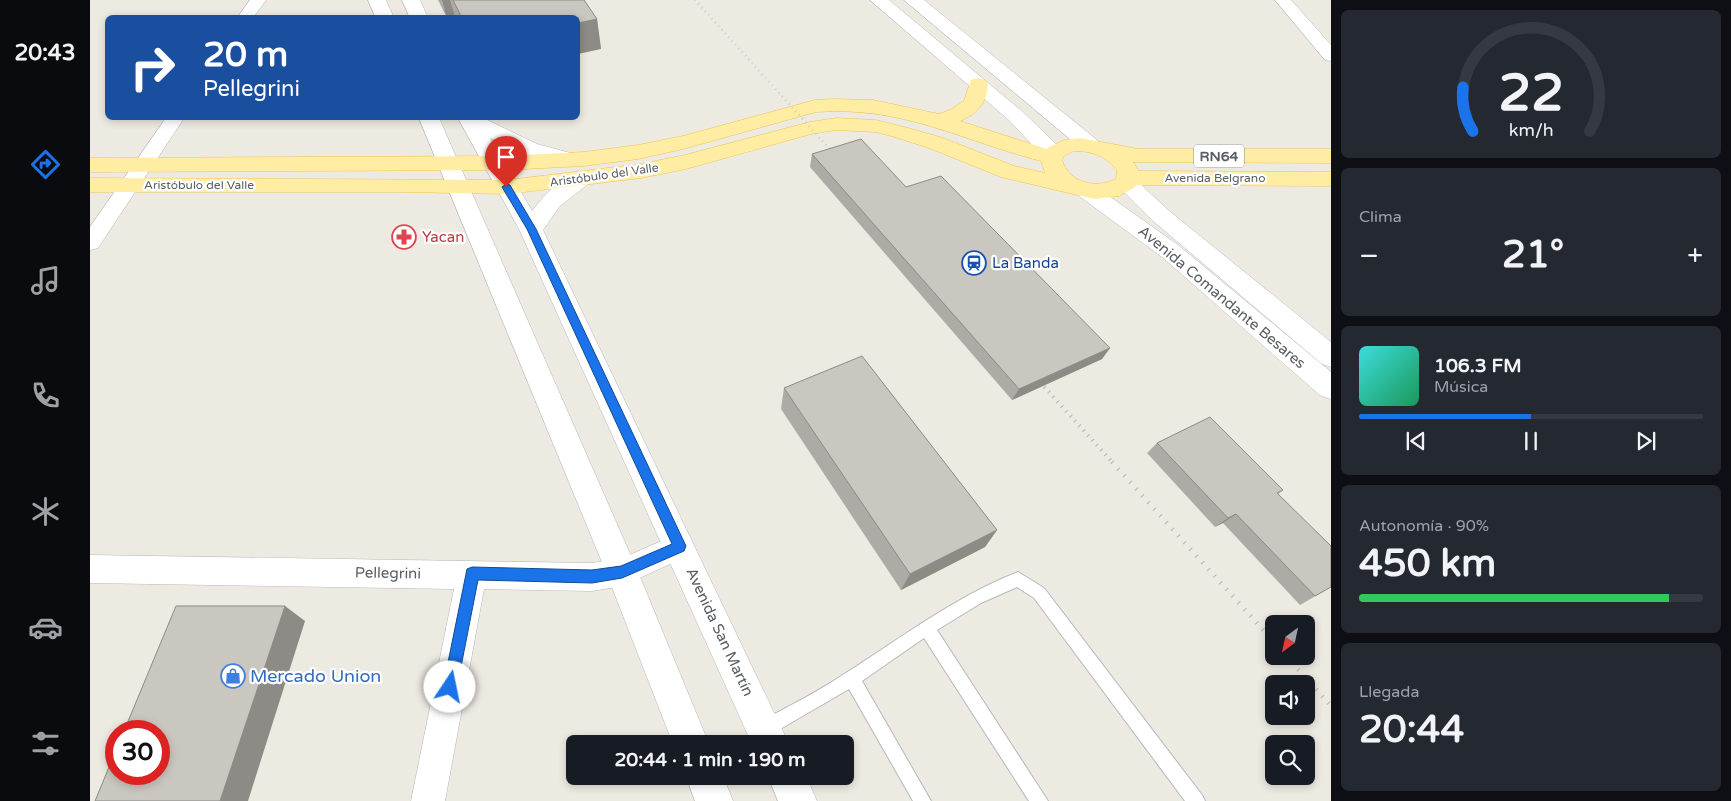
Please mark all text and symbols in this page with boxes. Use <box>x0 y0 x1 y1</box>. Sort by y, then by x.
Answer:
text: 20 m <box>203 34 288 76</box>
icon: right <box>120 35 185 100</box>
text: 20:43 <box>15 40 75 66</box>
text: 22 <box>1498 62 1564 125</box>
text: Pellegrini <box>203 76 300 102</box>
text: km/h <box>1509 120 1553 141</box>
pin <box>485 136 527 187</box>
icon: arrive <box>492 143 520 171</box>
road number: RN64 <box>1194 144 1244 168</box>
icon: directions <box>28 147 63 182</box>
street label: Aristóbulo del Valle <box>549 160 660 190</box>
street label: Avenida Belgrano <box>1165 171 1265 185</box>
street label: Aristóbulo del Valle <box>144 178 254 192</box>
text: Clima <box>1359 207 1402 227</box>
street label: Avenida Comandante Besares <box>1135 222 1309 372</box>
pharmacy icon: Yacan <box>391 224 417 250</box>
place label: Yacan <box>422 228 464 246</box>
text: 21° <box>1502 232 1564 278</box>
text: − <box>1359 239 1379 273</box>
text: + <box>1687 239 1703 273</box>
station icon: La Banda <box>961 250 987 276</box>
place label: La Banda <box>992 254 1059 272</box>
icon: music <box>28 263 63 298</box>
text: 106.3 FM <box>1434 355 1522 377</box>
text: Música <box>1434 377 1488 397</box>
icon: phone <box>28 378 63 413</box>
icon: previous <box>1402 427 1430 455</box>
icon: pause <box>1517 427 1545 455</box>
icon: next <box>1632 427 1660 455</box>
icon: climate <box>28 494 63 529</box>
text: Autonomía · 90% <box>1359 516 1489 536</box>
text: 450 km <box>1359 541 1496 587</box>
street label: Pellegrini <box>355 563 421 583</box>
street label: Avenida San Martín <box>682 565 758 699</box>
icon: car <box>28 610 63 645</box>
north arrow <box>1265 615 1315 665</box>
map controls <box>1265 615 1315 785</box>
position arrow <box>423 660 475 712</box>
shop icon: Mercado Union <box>220 663 246 689</box>
place label: Mercado Union <box>250 665 381 687</box>
button: sound <box>1265 675 1315 725</box>
text: Llegada <box>1359 682 1419 702</box>
text: 20:44 <box>1359 707 1464 753</box>
speed limit sign: 30 <box>105 720 170 785</box>
icon: filters <box>28 726 63 761</box>
button: search <box>1265 735 1315 785</box>
text: 20:44 · 1 min · 190 m <box>614 749 806 771</box>

